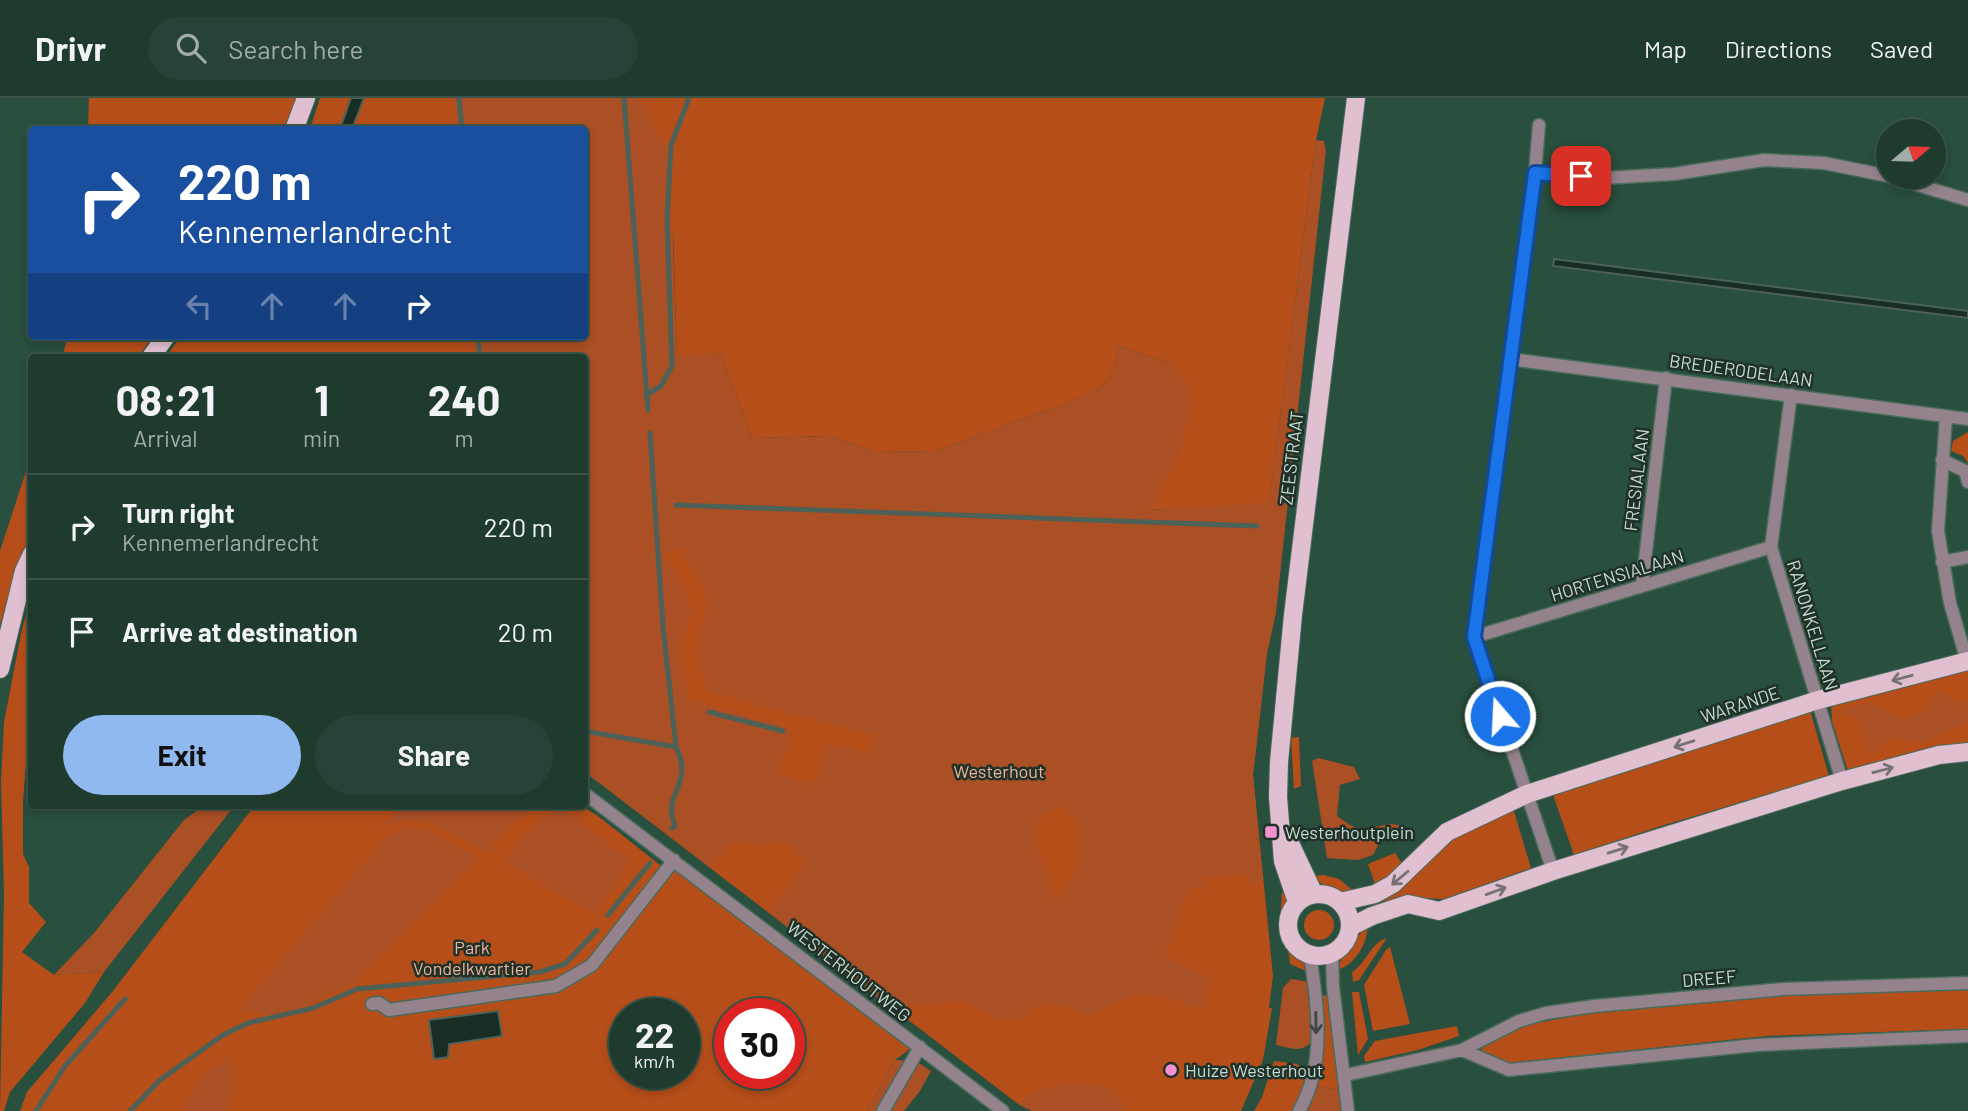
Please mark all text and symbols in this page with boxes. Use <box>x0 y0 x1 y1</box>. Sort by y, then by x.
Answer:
search box <box>148 17 638 80</box>
text: Drivr <box>35 28 106 68</box>
icon: search <box>172 29 210 67</box>
text: Search here <box>228 33 363 64</box>
text: Map <box>1644 34 1687 63</box>
text: Directions <box>1725 34 1832 63</box>
text: Saved <box>1870 34 1933 63</box>
north arrow <box>1876 119 1946 189</box>
map controls <box>1876 119 1946 189</box>
pin <box>1551 146 1611 206</box>
text: 220 m <box>178 151 312 210</box>
icon: right <box>63 154 154 245</box>
icon: arrive <box>1562 157 1600 195</box>
text: Kennemerlandrecht <box>178 211 453 249</box>
icon: left <box>180 287 218 325</box>
icon: ahead <box>253 287 291 325</box>
icon: ahead <box>326 287 364 325</box>
icon: right <box>399 287 437 325</box>
street label: BREDERODELAAN <box>1668 349 1814 391</box>
text: 08:21 <box>115 374 216 424</box>
text: 1 <box>314 374 329 424</box>
text: 240 <box>428 374 501 424</box>
street label: ZEESTRAAT <box>1274 410 1308 506</box>
text: Arrival <box>133 424 198 452</box>
text: min <box>303 424 340 452</box>
text: m <box>455 424 474 452</box>
street label: FRESIALAAN <box>1619 427 1653 533</box>
text: Turn right <box>122 497 235 528</box>
icon: right <box>63 508 101 546</box>
text: 220 m <box>484 511 553 542</box>
text: Kennemerlandrecht <box>122 528 319 556</box>
street label: HORTENSIALAAN <box>1548 544 1686 606</box>
street label: RANONKELLAAN <box>1783 557 1843 693</box>
icon: arrive <box>63 613 101 651</box>
text: Arrive at destination <box>122 616 358 647</box>
text: 20 m <box>498 616 553 647</box>
one-way arrow <box>1891 672 1914 685</box>
position arrow <box>1463 679 1537 753</box>
street label: WARANDE <box>1698 681 1782 727</box>
button: Exit <box>63 715 301 795</box>
button: Share <box>315 715 553 795</box>
one-way arrow <box>1673 738 1695 751</box>
park label: Westerhout <box>953 760 1045 782</box>
one-way arrow <box>1871 763 1894 776</box>
place label: Westerhoutplein <box>1285 821 1414 843</box>
marker: Westerhoutplein <box>1263 824 1279 840</box>
one-way arrow <box>1607 843 1629 856</box>
one-way arrow <box>1391 870 1409 886</box>
one-way arrow <box>1485 884 1507 896</box>
street label: WESTERHOUTWEG <box>783 916 915 1026</box>
park label: Park Vondelkwartier <box>413 936 531 979</box>
street label: DREEF <box>1681 965 1737 991</box>
speed limit sign: 30 <box>714 998 805 1089</box>
one-way arrow <box>1309 1011 1323 1034</box>
text: 22 <box>635 1013 674 1055</box>
text: km/h <box>634 1050 675 1072</box>
place label: Huize Westerhout <box>1185 1059 1323 1081</box>
marker: Huize Westerhout <box>1163 1062 1179 1078</box>

